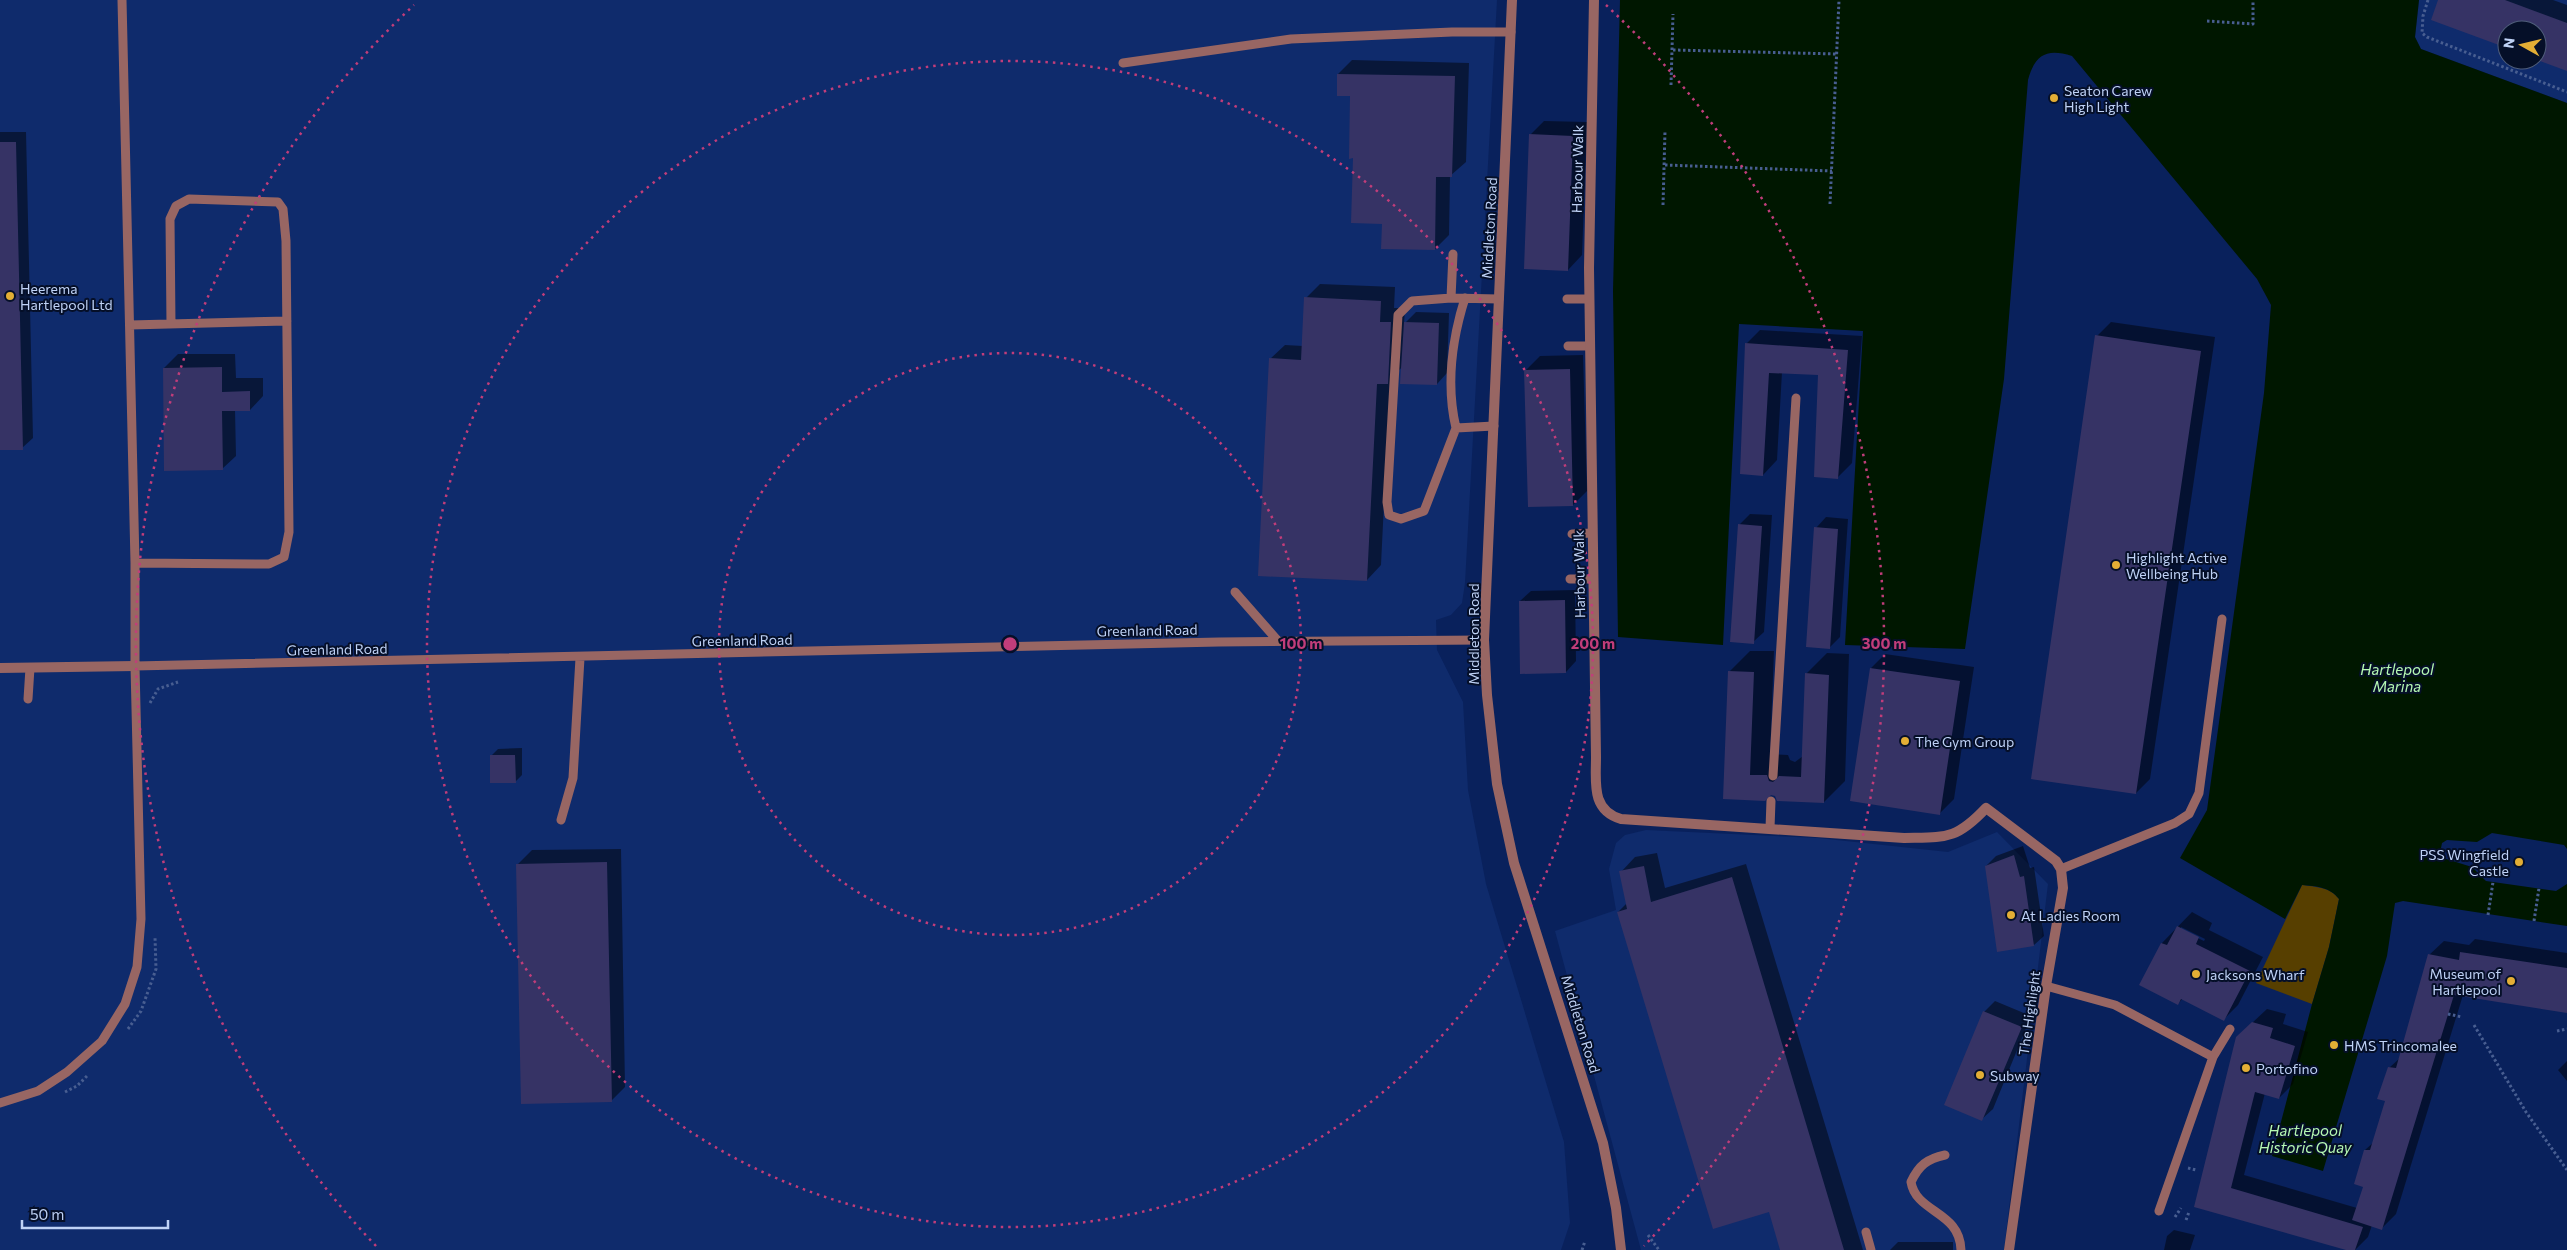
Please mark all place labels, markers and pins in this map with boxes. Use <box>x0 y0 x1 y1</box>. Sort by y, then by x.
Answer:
place label: Seaton Carew High Light <box>2064 82 2152 115</box>
marker: Seaton Carew High Light <box>2048 92 2060 104</box>
place label: Heerema Hartlepool Ltd <box>20 280 113 313</box>
marker: Heerema Hartlepool Ltd <box>4 290 16 302</box>
place label: Highlight Active Wellbeing Hub <box>2126 549 2227 582</box>
marker: Highlight Active Wellbeing Hub <box>2110 559 2122 571</box>
centre of rings <box>1001 635 1019 653</box>
place label: The Gym Group <box>1915 733 2014 750</box>
marker: The Gym Group <box>1899 735 1911 747</box>
place label: PSS Wingfield Castle <box>2419 846 2509 879</box>
marker: PSS Wingfield Castle <box>2513 856 2525 868</box>
place label: At Ladies Room <box>2021 907 2120 924</box>
marker: At Ladies Room <box>2005 909 2017 921</box>
place label: Museum of Hartlepool <box>2430 965 2501 998</box>
place label: Jacksons Wharf <box>2206 966 2305 983</box>
marker: Jacksons Wharf <box>2190 968 2202 980</box>
marker: Museum of Hartlepool <box>2505 975 2517 987</box>
place label: HMS Trincomalee <box>2344 1037 2457 1054</box>
marker: HMS Trincomalee <box>2328 1039 2340 1051</box>
place label: Portofino <box>2256 1060 2318 1077</box>
marker: Portofino <box>2240 1062 2252 1074</box>
place label: Subway <box>1990 1067 2040 1084</box>
marker: Subway <box>1974 1069 1986 1081</box>

